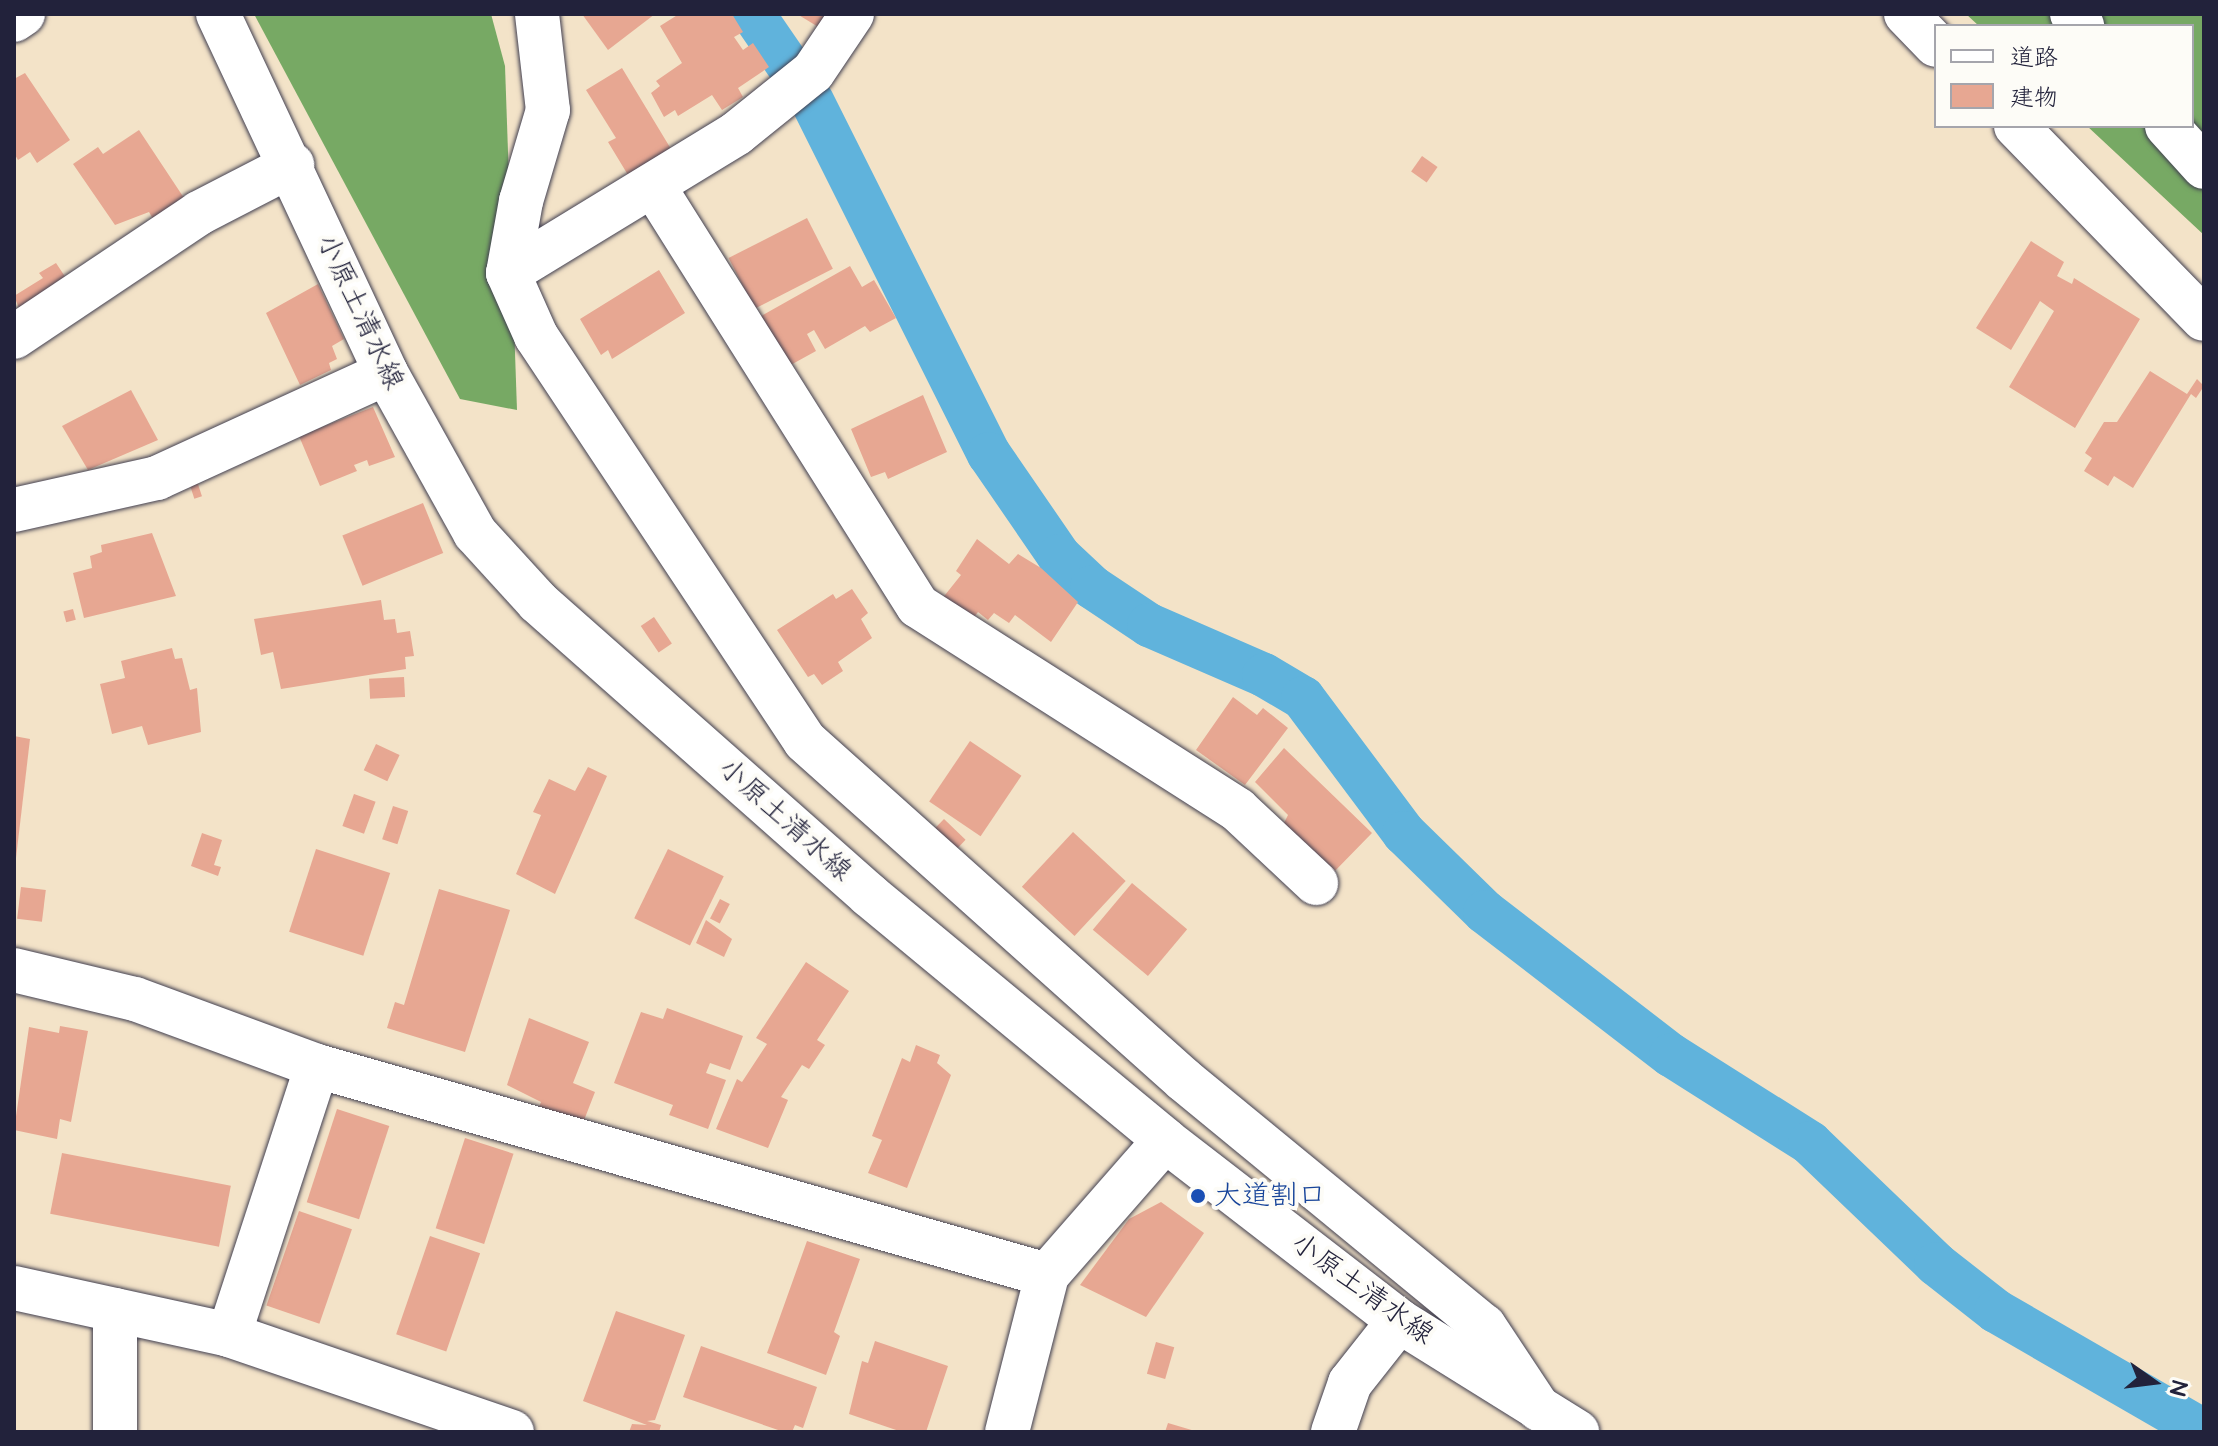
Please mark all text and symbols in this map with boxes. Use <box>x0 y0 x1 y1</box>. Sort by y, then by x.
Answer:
legend <box>1934 24 2194 128</box>
text: 道路 <box>2010 41 2058 75</box>
text: 建物 <box>2010 81 2058 115</box>
street label: 小原土清水線 <box>309 229 411 395</box>
street label: 小原土清水線 <box>711 751 859 889</box>
place label: 大道割口 <box>1214 1179 1326 1213</box>
marker: 大道割口 <box>1189 1187 1207 1205</box>
street label: 小原土清水線 <box>1284 1226 1440 1352</box>
north arrow <box>2114 1342 2194 1422</box>
text: N <box>2161 1377 2194 1398</box>

